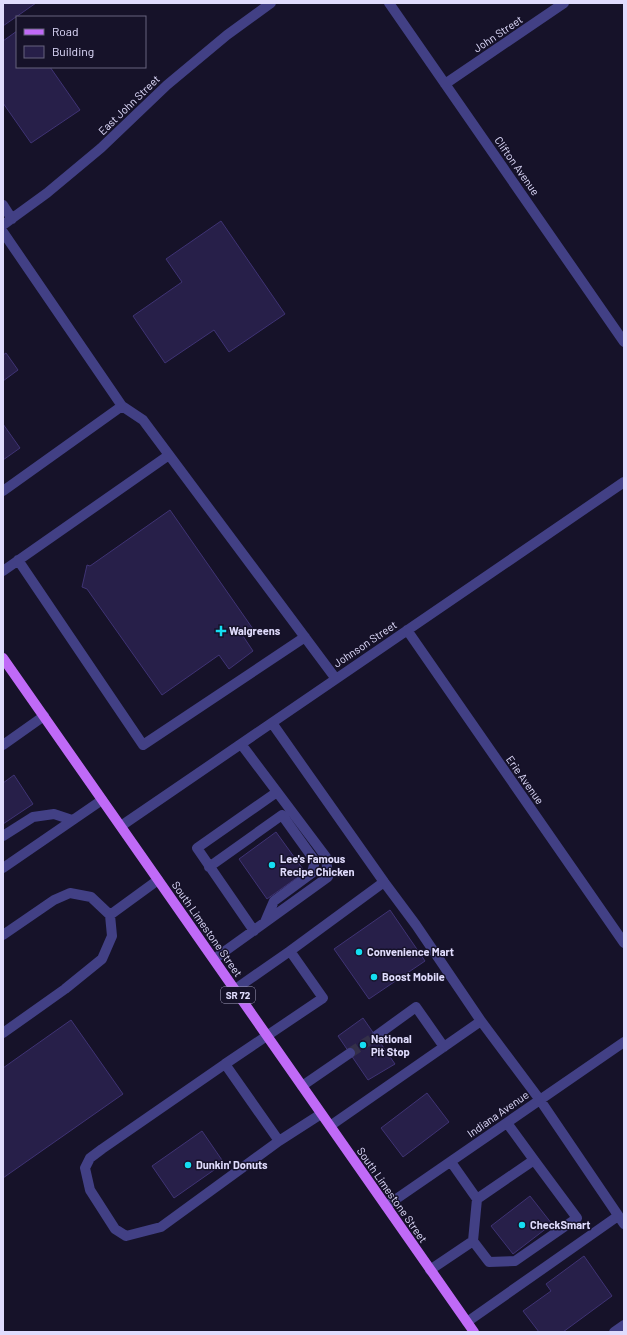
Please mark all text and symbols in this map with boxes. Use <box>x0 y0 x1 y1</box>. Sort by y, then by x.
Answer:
street label: John Street <box>471 12 525 55</box>
legend <box>16 16 146 68</box>
text: Road <box>52 24 79 38</box>
text: Building <box>52 44 94 58</box>
street label: East John Street <box>95 72 162 137</box>
street label: Clifton Avenue <box>492 134 543 198</box>
street label: Johnson Street <box>331 618 399 670</box>
place label: Walgreens <box>229 624 281 637</box>
marker: Walgreens <box>216 626 226 636</box>
street label: Erie Avenue <box>504 753 547 807</box>
place label: Lee's Famous Recipe Chicken <box>280 852 355 878</box>
marker: Lee's Famous Recipe Chicken <box>267 860 277 870</box>
street label: South Limestone Street <box>170 879 245 979</box>
place label: Convenience Mart <box>367 945 454 958</box>
marker: Convenience Mart <box>354 947 364 957</box>
place label: Boost Mobile <box>382 970 445 983</box>
marker: Boost Mobile <box>369 972 379 982</box>
road number: SR 72 <box>221 987 255 1003</box>
place label: National Pit Stop <box>371 1032 412 1058</box>
marker: National Pit Stop <box>358 1040 368 1050</box>
street label: Indiana Avenue <box>465 1088 531 1140</box>
street label: South Limestone Street <box>355 1145 430 1245</box>
place label: Dunkin' Donuts <box>196 1158 268 1171</box>
marker: Dunkin' Donuts <box>183 1160 193 1170</box>
place label: CheckSmart <box>530 1218 590 1231</box>
marker: CheckSmart <box>517 1220 527 1230</box>

